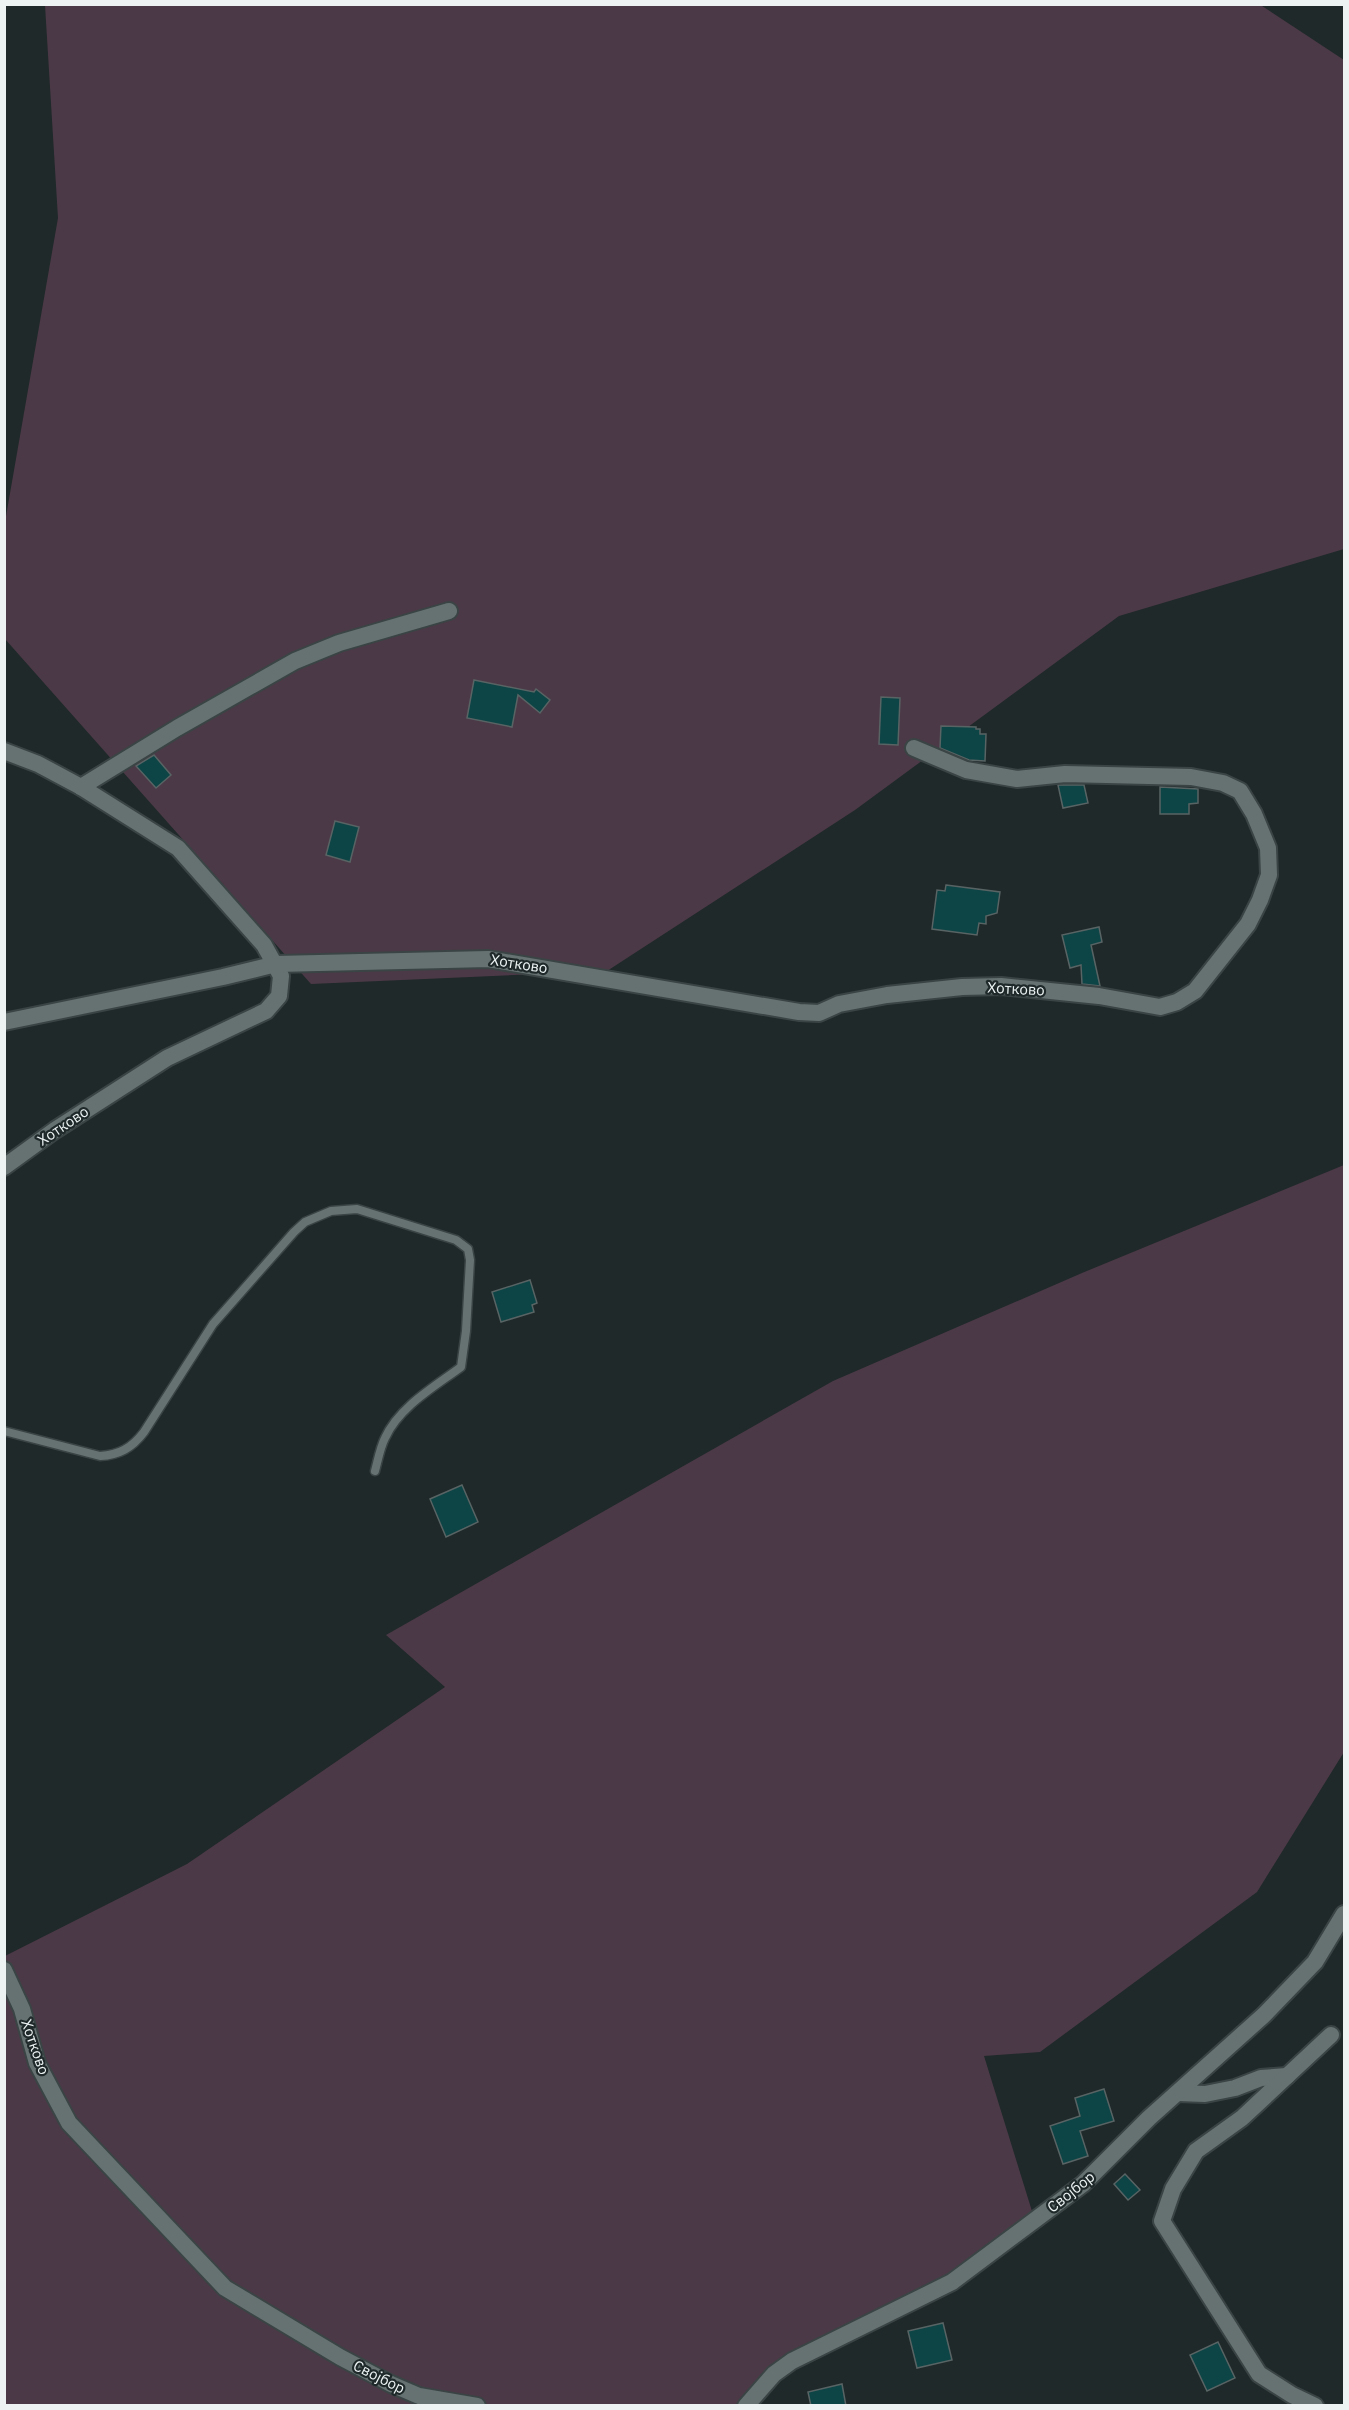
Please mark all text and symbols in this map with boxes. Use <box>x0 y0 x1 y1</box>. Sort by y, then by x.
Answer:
street label: Хотково <box>489 950 549 977</box>
street label: Хотково <box>987 978 1045 999</box>
street label: Хотково <box>34 1102 92 1150</box>
street label: Хотково <box>17 2017 54 2077</box>
street label: Својбор <box>1043 2167 1098 2216</box>
street label: Својбор <box>350 2356 408 2398</box>

